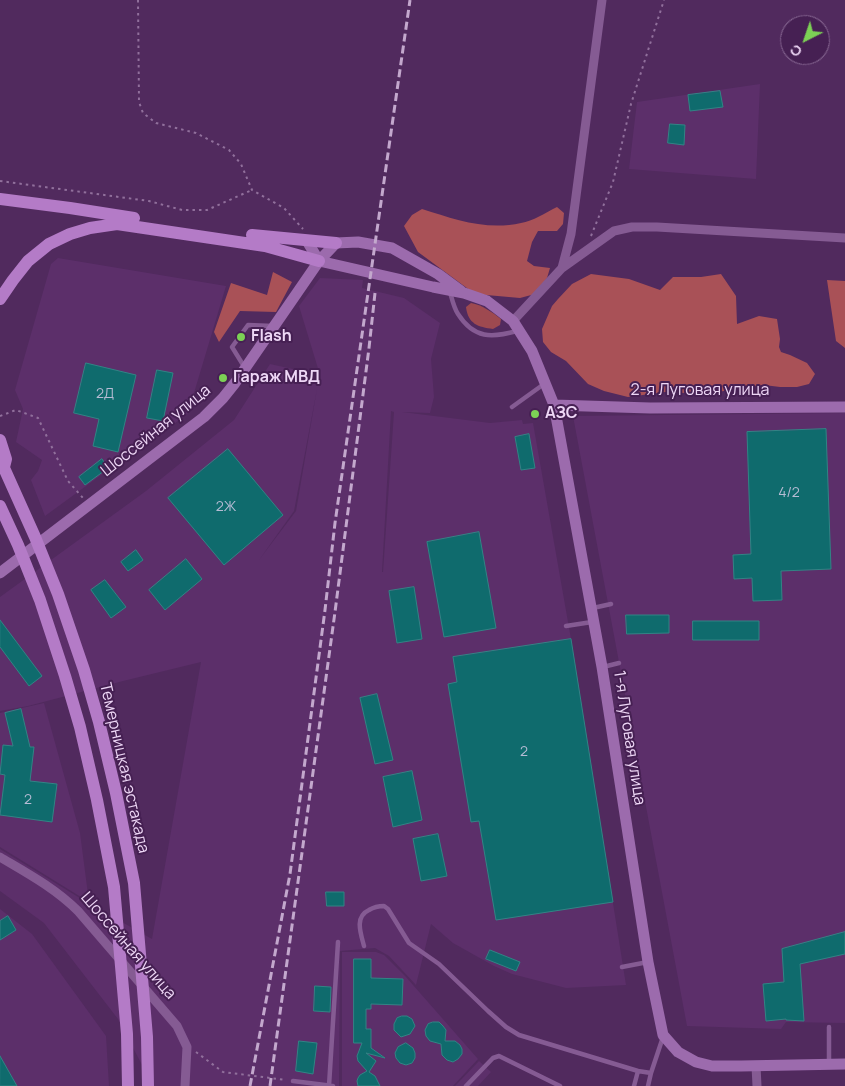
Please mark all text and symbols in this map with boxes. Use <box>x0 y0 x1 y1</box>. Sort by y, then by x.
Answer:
north arrow <box>780 15 830 65</box>
text: С <box>785 40 806 62</box>
place label: Flash <box>251 327 292 347</box>
marker: Flash <box>235 331 247 343</box>
place label: Гараж МВД <box>233 368 320 388</box>
marker: Гараж МВД <box>217 372 229 384</box>
street label: Шоссейная улица <box>97 381 215 481</box>
street label: 2-я Луговая улица <box>631 381 769 401</box>
house number: 2Д <box>96 386 114 402</box>
place label: АЗС <box>545 404 578 424</box>
marker: АЗС <box>529 408 541 420</box>
house number: 4/2 <box>778 485 800 501</box>
house number: 2Ж <box>216 499 236 515</box>
street label: 1-я Луговая улица <box>609 669 649 807</box>
street label: Темерницкая эстакада <box>95 681 153 855</box>
house number: 2 <box>520 744 528 760</box>
house number: 2 <box>24 792 32 808</box>
street label: Шоссейная улица <box>76 889 180 1003</box>

